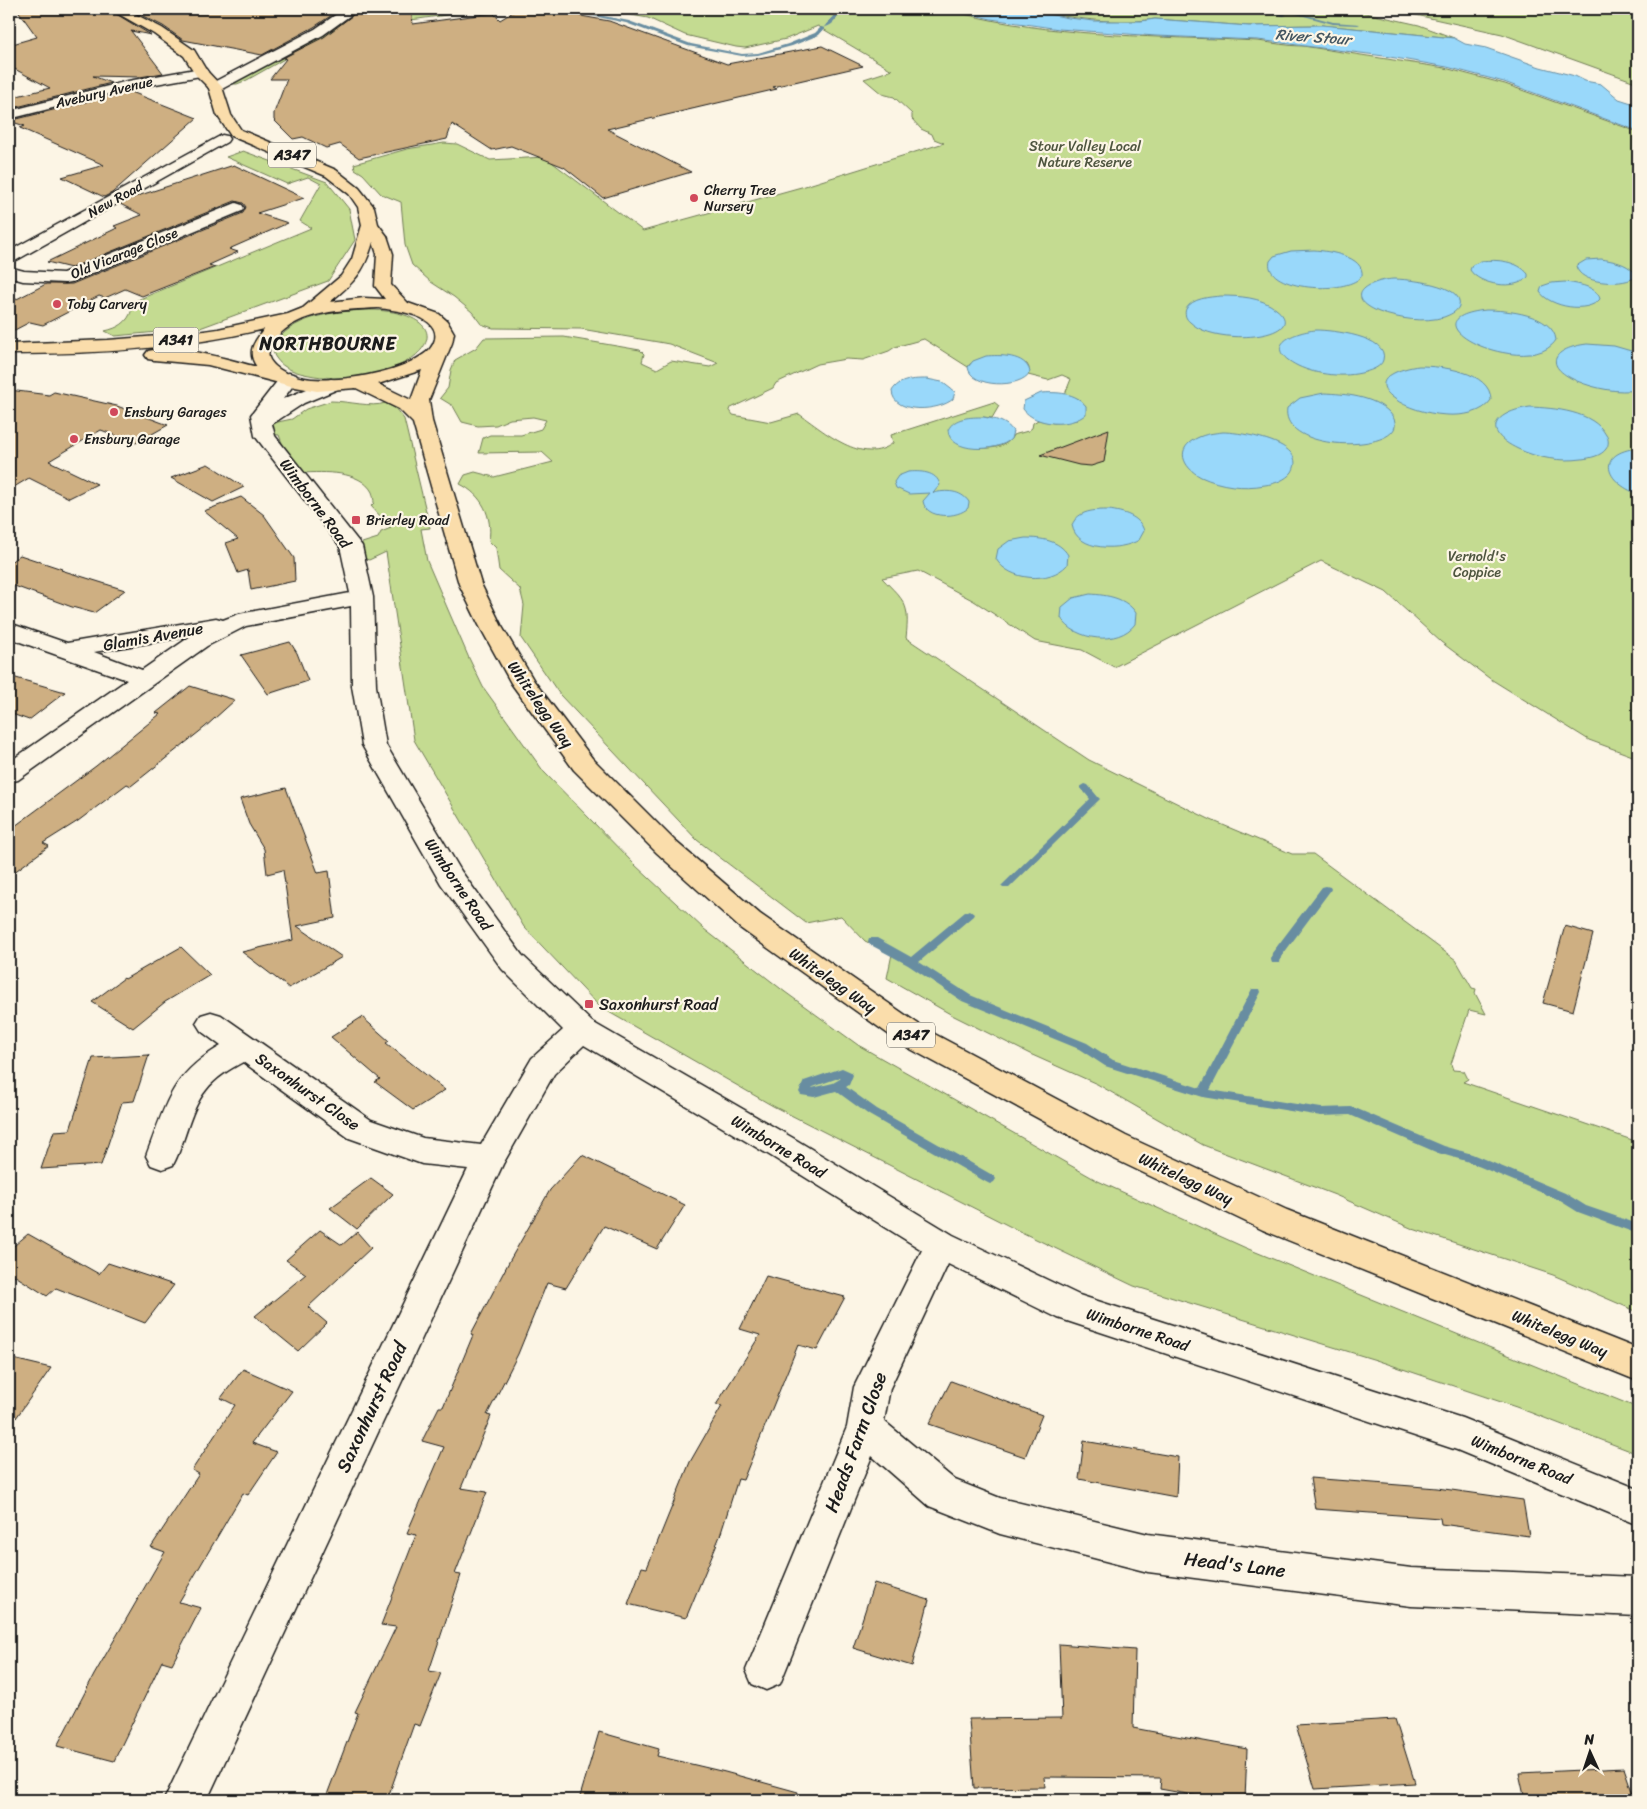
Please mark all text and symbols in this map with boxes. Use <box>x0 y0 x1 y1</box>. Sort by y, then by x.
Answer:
water label: River Stour <box>1275 21 1354 53</box>
street label: Avebury Avenue <box>52 69 155 116</box>
park label: Stour Valley Local Nature Reserve <box>1029 134 1142 175</box>
road number: A347 <box>268 142 316 168</box>
street label: New Road <box>83 173 149 225</box>
place label: Cherry Tree Nursery <box>704 178 776 219</box>
marker: Cherry Tree Nursery <box>688 192 700 204</box>
street label: Old Vicarage Close <box>67 220 182 286</box>
place label: Toby Carvery <box>67 292 148 317</box>
marker: Toby Carvery <box>51 298 63 310</box>
road number: A341 <box>154 328 198 352</box>
district label: NORTHBOURNE <box>258 328 398 360</box>
place label: Ensbury Garages <box>124 400 227 425</box>
marker: Ensbury Garages <box>108 406 120 418</box>
place label: Ensbury Garage <box>84 427 180 452</box>
marker: Ensbury Garage <box>68 433 80 445</box>
street label: Wimborne Road <box>272 452 360 556</box>
place label: Brierley Road <box>366 508 451 533</box>
marker: Brierley Road <box>350 514 362 526</box>
park label: Vernold's Coppice <box>1448 544 1506 585</box>
street label: Glamis Avenue <box>101 613 205 660</box>
street label: Whitelegg Way <box>500 654 582 755</box>
street label: Wimborne Road <box>417 832 501 938</box>
street label: Whitelegg Way <box>783 939 883 1022</box>
place label: Saxonhurst Road <box>599 990 719 1019</box>
marker: Saxonhurst Road <box>583 998 595 1010</box>
road number: A347 <box>887 1022 935 1048</box>
street label: Saxonhurst Close <box>249 1044 366 1138</box>
street label: Wimborne Road <box>725 1106 833 1187</box>
street label: Whitelegg Way <box>1134 1144 1239 1213</box>
street label: Wimborne Road <box>1082 1299 1195 1360</box>
street label: Whitelegg Way <box>1507 1301 1613 1366</box>
street label: Saxonhurst Road <box>327 1335 417 1478</box>
street label: Heads Farm Close <box>815 1367 896 1517</box>
street label: Wimborne Road <box>1467 1426 1578 1494</box>
street label: Head's Lane <box>1182 1542 1288 1587</box>
north arrow <box>1564 1726 1614 1776</box>
text: N <box>1583 1727 1595 1752</box>

